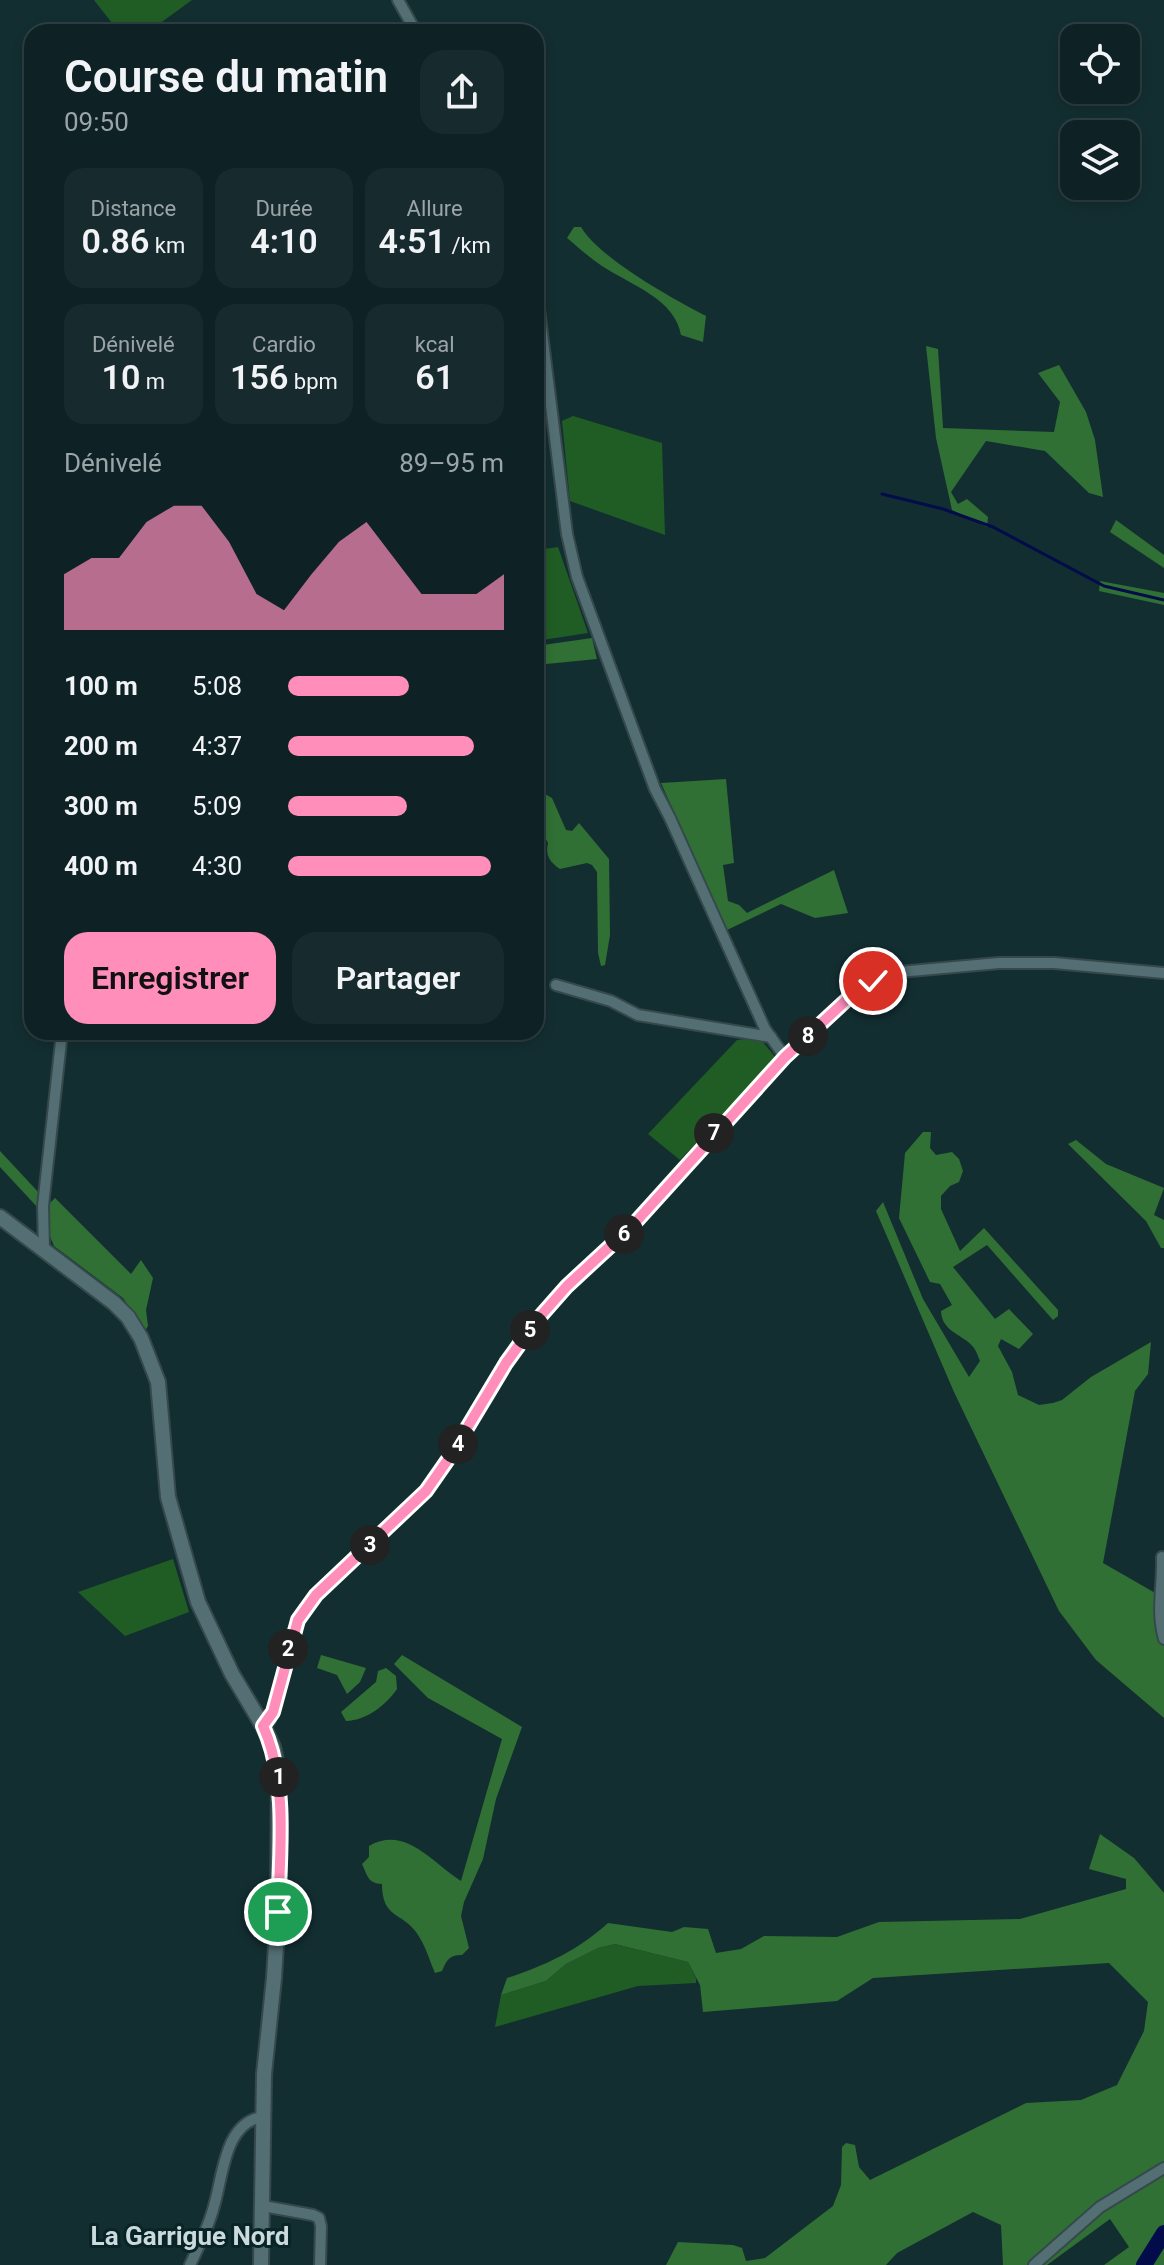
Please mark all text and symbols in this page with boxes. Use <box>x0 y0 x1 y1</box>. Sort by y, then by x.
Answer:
map controls <box>1060 24 1140 200</box>
button: locate <box>1060 24 1140 104</box>
button: share <box>420 50 504 134</box>
text: Course du matin <box>64 51 388 103</box>
text: 09:50 <box>64 107 129 137</box>
button: layers <box>1060 120 1140 200</box>
text: Distance <box>91 196 176 221</box>
text: Durée <box>255 196 313 221</box>
text: Allure <box>407 196 463 221</box>
text: 0.86 <box>81 221 149 261</box>
text: 4:10 <box>250 221 318 261</box>
text: 4:51 <box>378 221 446 261</box>
text: km <box>149 233 185 258</box>
text: /km <box>446 233 491 258</box>
text: Dénivelé <box>92 332 175 357</box>
text: Cardio <box>252 332 316 357</box>
text: kcal <box>415 332 455 357</box>
text: 10 <box>102 357 140 397</box>
text: 156 <box>230 357 288 397</box>
text: 61 <box>415 357 454 397</box>
text: m <box>140 369 165 394</box>
text: bpm <box>288 369 338 394</box>
text: Dénivelé <box>64 448 162 478</box>
text: 89–95 m <box>399 448 504 478</box>
text: 100 m <box>64 671 138 701</box>
text: 5:08 <box>192 671 242 701</box>
text: 200 m <box>64 731 138 761</box>
text: 4:37 <box>192 731 242 761</box>
text: 300 m <box>64 791 138 821</box>
text: 5:09 <box>192 791 242 821</box>
text: 400 m <box>64 851 138 881</box>
text: 4:30 <box>192 851 242 881</box>
button: Enregistrer <box>64 932 276 1024</box>
button: Partager <box>292 932 504 1024</box>
pin <box>839 947 907 1015</box>
icon: check <box>851 959 895 1003</box>
pin: 8 <box>788 1016 828 1056</box>
text: 8 <box>802 1023 814 1048</box>
pin: 7 <box>694 1113 734 1153</box>
text: 7 <box>708 1120 720 1145</box>
pin: 6 <box>604 1214 644 1254</box>
text: 6 <box>618 1221 630 1246</box>
pin: 5 <box>510 1310 550 1350</box>
text: 5 <box>524 1317 536 1342</box>
pin: 4 <box>438 1424 478 1464</box>
text: 4 <box>452 1431 464 1456</box>
pin: 3 <box>350 1525 390 1565</box>
text: 3 <box>364 1532 376 1557</box>
pin: 2 <box>268 1629 308 1669</box>
text: 2 <box>282 1636 294 1661</box>
pin: 1 <box>259 1757 299 1797</box>
text: 1 <box>273 1764 285 1789</box>
pin <box>244 1878 312 1946</box>
icon: arrive <box>256 1890 300 1934</box>
district label: La Garrigue Nord <box>91 2221 289 2251</box>

